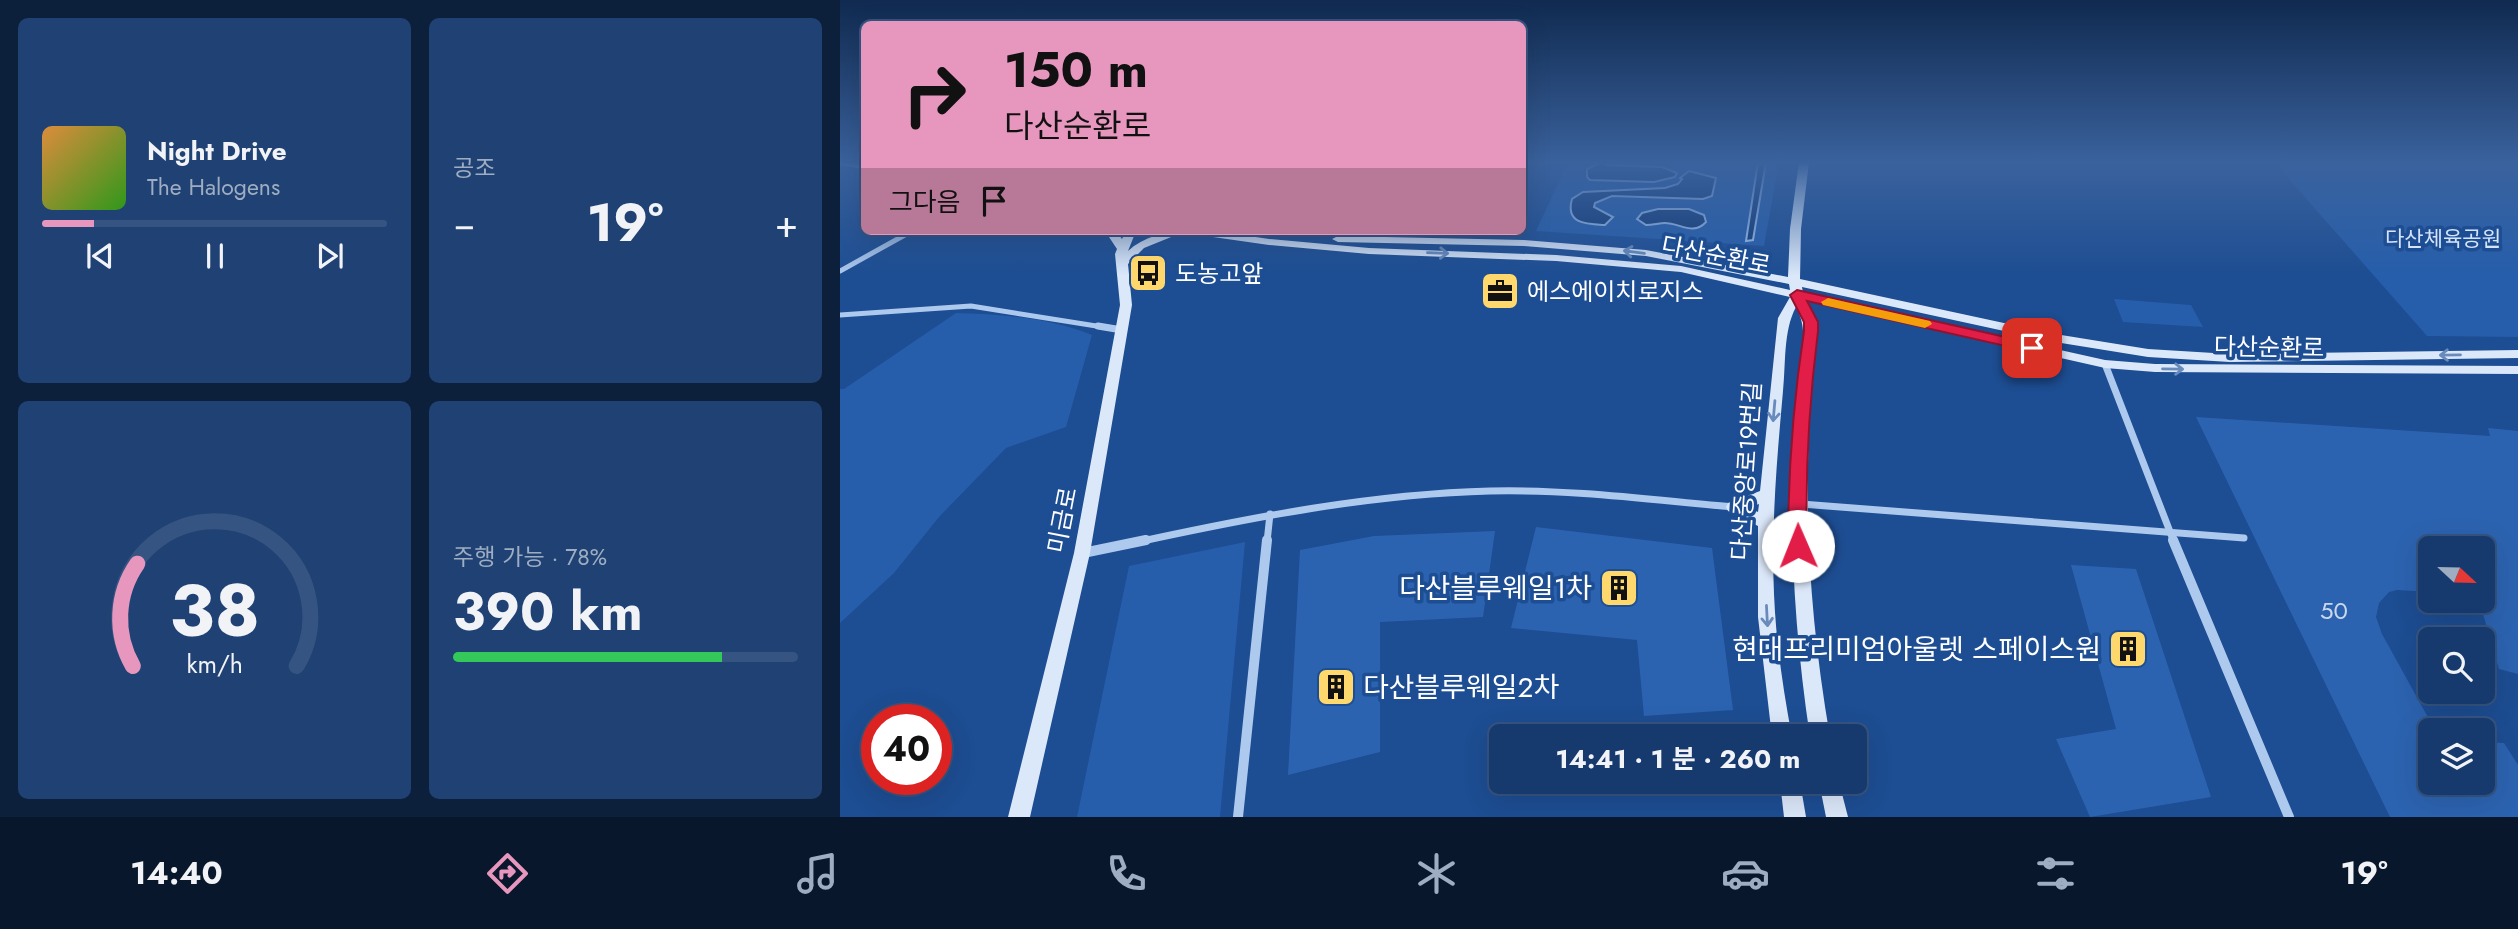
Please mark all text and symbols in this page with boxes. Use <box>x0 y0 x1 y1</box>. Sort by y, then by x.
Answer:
text: 150 m <box>1004 35 1148 105</box>
icon: right <box>889 49 980 140</box>
text: 다산순환로 <box>1004 103 1151 149</box>
text: Night Drive <box>147 132 287 170</box>
text: 공조 <box>453 151 495 185</box>
text: The Halogens <box>147 170 280 204</box>
icon: arrive <box>975 182 1013 220</box>
text: 그다음 <box>889 183 961 221</box>
text: 19° <box>587 185 663 261</box>
text: − <box>453 196 475 251</box>
text: + <box>775 196 798 251</box>
park label: 다산체육공원 <box>2385 224 2501 254</box>
street label: 다산순환로 <box>1658 227 1774 283</box>
icon: previous <box>81 237 119 275</box>
icon: pause <box>196 237 234 275</box>
icon: next <box>311 237 349 275</box>
one-way arrow <box>1623 245 1646 258</box>
one-way arrow <box>1426 246 1449 260</box>
bus stop icon: 도농고앞 <box>1127 252 1169 294</box>
place label: 도농고앞 <box>1175 256 1263 291</box>
office icon: 에스에이치로지스 <box>1479 270 1521 312</box>
place label: 에스에이치로지스 <box>1527 274 1704 309</box>
pin <box>2002 318 2062 378</box>
icon: arrive <box>2013 329 2051 367</box>
street label: 다산순환로 <box>2213 329 2325 365</box>
one-way arrow <box>2439 348 2462 362</box>
one-way arrow <box>2162 362 2185 376</box>
street label: 다산중앙로19번길 <box>1722 380 1770 562</box>
one-way arrow <box>1768 399 1781 421</box>
street label: 미금로 <box>1039 484 1085 556</box>
position arrow <box>1761 509 1835 583</box>
north arrow <box>2418 536 2496 612</box>
map controls <box>2418 536 2495 795</box>
text: 주행 가능 · 78% <box>453 540 607 574</box>
text: 38 <box>169 558 260 663</box>
building icon: 다산블루웨일1차 <box>1598 567 1640 609</box>
place label: 다산블루웨일1차 <box>1399 568 1592 609</box>
text: 390 km <box>453 574 643 650</box>
house number: 50 <box>2320 593 2348 628</box>
one-way arrow <box>1760 604 1773 627</box>
button: search <box>2418 627 2495 704</box>
building icon: 현대프리미엄아울렛 스페이스원 <box>2107 628 2149 670</box>
place label: 현대프리미엄아울렛 스페이스원 <box>1732 629 2101 670</box>
text: km/h <box>186 646 243 682</box>
building icon: 다산블루웨일2차 <box>1315 666 1357 708</box>
place label: 다산블루웨일2차 <box>1363 667 1559 708</box>
speed limit sign: 40 <box>861 704 952 795</box>
button: layers <box>2418 718 2495 795</box>
text: 14:41 · 1 분 · 260 m <box>1556 740 1800 778</box>
icon: directions <box>483 849 532 898</box>
icon: music <box>793 849 842 898</box>
icon: phone <box>1102 849 1151 898</box>
icon: climate <box>1412 849 1461 898</box>
icon: car <box>1721 849 1770 898</box>
icon: filters <box>2031 849 2080 898</box>
text: 14:40 <box>130 850 223 896</box>
text: 19° <box>2340 850 2388 896</box>

